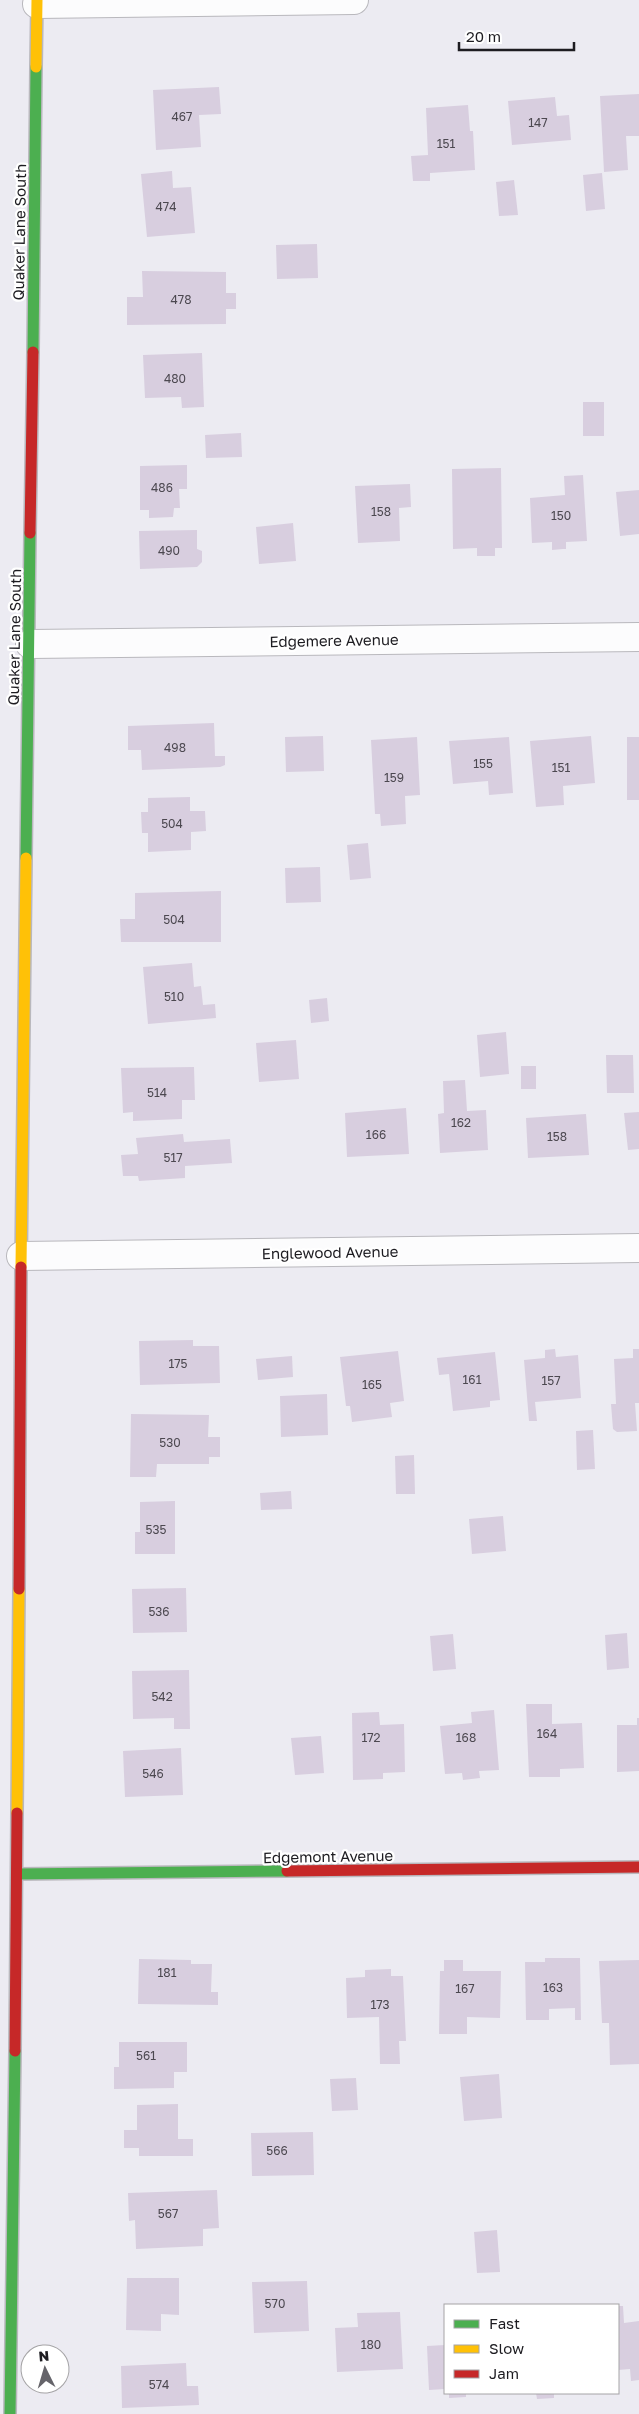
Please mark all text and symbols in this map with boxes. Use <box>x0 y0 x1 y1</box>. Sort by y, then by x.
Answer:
scale bar <box>459 20 574 52</box>
text: 20 m <box>466 27 501 45</box>
house number: 467 <box>172 109 192 124</box>
house number: 147 <box>528 115 548 130</box>
house number: 151 <box>437 136 455 151</box>
street label: Quaker Lane South <box>9 163 29 301</box>
house number: 474 <box>155 199 177 214</box>
house number: 478 <box>170 292 192 307</box>
house number: 480 <box>164 371 186 386</box>
house number: 486 <box>151 480 173 495</box>
house number: 158 <box>371 504 391 519</box>
house number: 150 <box>551 508 571 523</box>
house number: 490 <box>158 543 180 558</box>
street label: Quaker Lane South <box>4 568 24 706</box>
street label: Edgemere Avenue <box>269 630 399 650</box>
house number: 498 <box>164 740 186 755</box>
house number: 155 <box>473 756 493 771</box>
house number: 151 <box>552 760 570 775</box>
house number: 159 <box>384 770 404 785</box>
house number: 504 <box>161 816 183 831</box>
house number: 504 <box>163 912 185 927</box>
house number: 510 <box>164 989 184 1004</box>
house number: 514 <box>147 1085 167 1100</box>
house number: 162 <box>451 1115 471 1130</box>
house number: 166 <box>366 1127 386 1142</box>
house number: 158 <box>547 1129 567 1144</box>
house number: 517 <box>163 1150 183 1165</box>
street label: Englewood Avenue <box>261 1242 399 1262</box>
house number: 175 <box>168 1356 188 1371</box>
house number: 161 <box>463 1372 482 1387</box>
house number: 157 <box>541 1373 561 1388</box>
house number: 165 <box>362 1377 382 1392</box>
house number: 530 <box>159 1435 181 1450</box>
house number: 535 <box>146 1522 167 1537</box>
house number: 536 <box>148 1604 170 1619</box>
house number: 542 <box>151 1689 173 1704</box>
house number: 164 <box>537 1726 557 1741</box>
house number: 172 <box>361 1730 381 1745</box>
house number: 168 <box>456 1730 476 1745</box>
house number: 546 <box>142 1766 164 1781</box>
street label: Edgemont Avenue <box>263 1846 394 1866</box>
house number: 181 <box>158 1965 177 1980</box>
house number: 163 <box>543 1980 563 1995</box>
house number: 167 <box>455 1981 475 1996</box>
house number: 173 <box>370 1997 390 2012</box>
house number: 561 <box>136 2048 156 2063</box>
house number: 566 <box>266 2143 288 2158</box>
house number: 567 <box>158 2206 178 2221</box>
house number: 570 <box>265 2296 285 2311</box>
legend <box>444 2304 619 2394</box>
text: Fast <box>489 2314 520 2332</box>
house number: 180 <box>361 2337 381 2352</box>
text: Slow <box>489 2339 524 2357</box>
north arrow <box>20 2344 70 2394</box>
text: N <box>38 2347 50 2364</box>
text: Jam <box>489 2364 519 2382</box>
house number: 574 <box>149 2377 169 2392</box>

